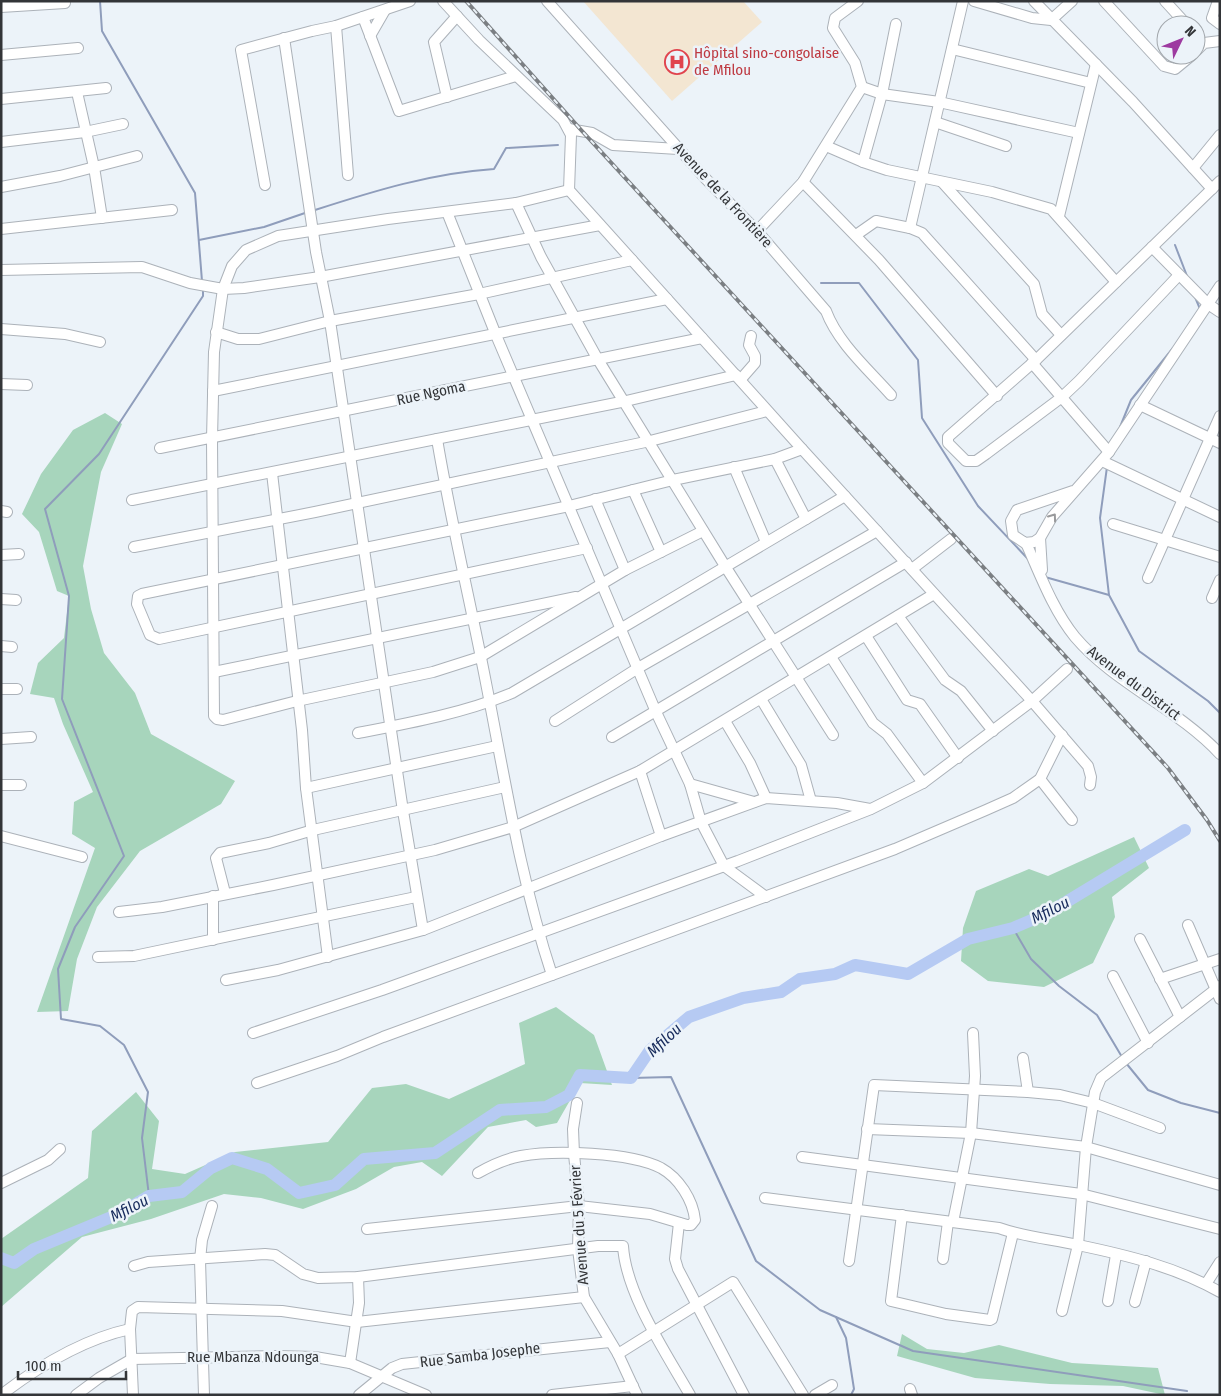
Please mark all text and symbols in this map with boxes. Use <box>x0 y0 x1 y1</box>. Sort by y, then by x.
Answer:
north arrow <box>1156 15 1206 65</box>
text: N <box>1181 23 1199 40</box>
place label: Hôpital sino-congolaise de Mfilou <box>694 44 839 79</box>
hospital icon: Hôpital sino-congolaise de Mfilou <box>664 49 690 75</box>
street label: Avenue de la Frontière <box>670 139 776 251</box>
street label: Rue Ngoma <box>395 377 467 409</box>
one-way arrow <box>1047 513 1056 523</box>
street label: Avenue du District <box>1084 642 1184 724</box>
water label: Mfilou <box>1028 892 1072 928</box>
water label: Mfilou <box>643 1019 685 1061</box>
street label: Avenue du 5 Février <box>566 1164 592 1286</box>
water label: Mfilou <box>107 1190 151 1226</box>
street label: Rue Samba Josephe <box>419 1339 541 1371</box>
scale bar <box>18 1348 125 1380</box>
street label: Rue Mbanza Ndounga <box>187 1348 319 1366</box>
text: 100 m <box>25 1357 62 1375</box>

